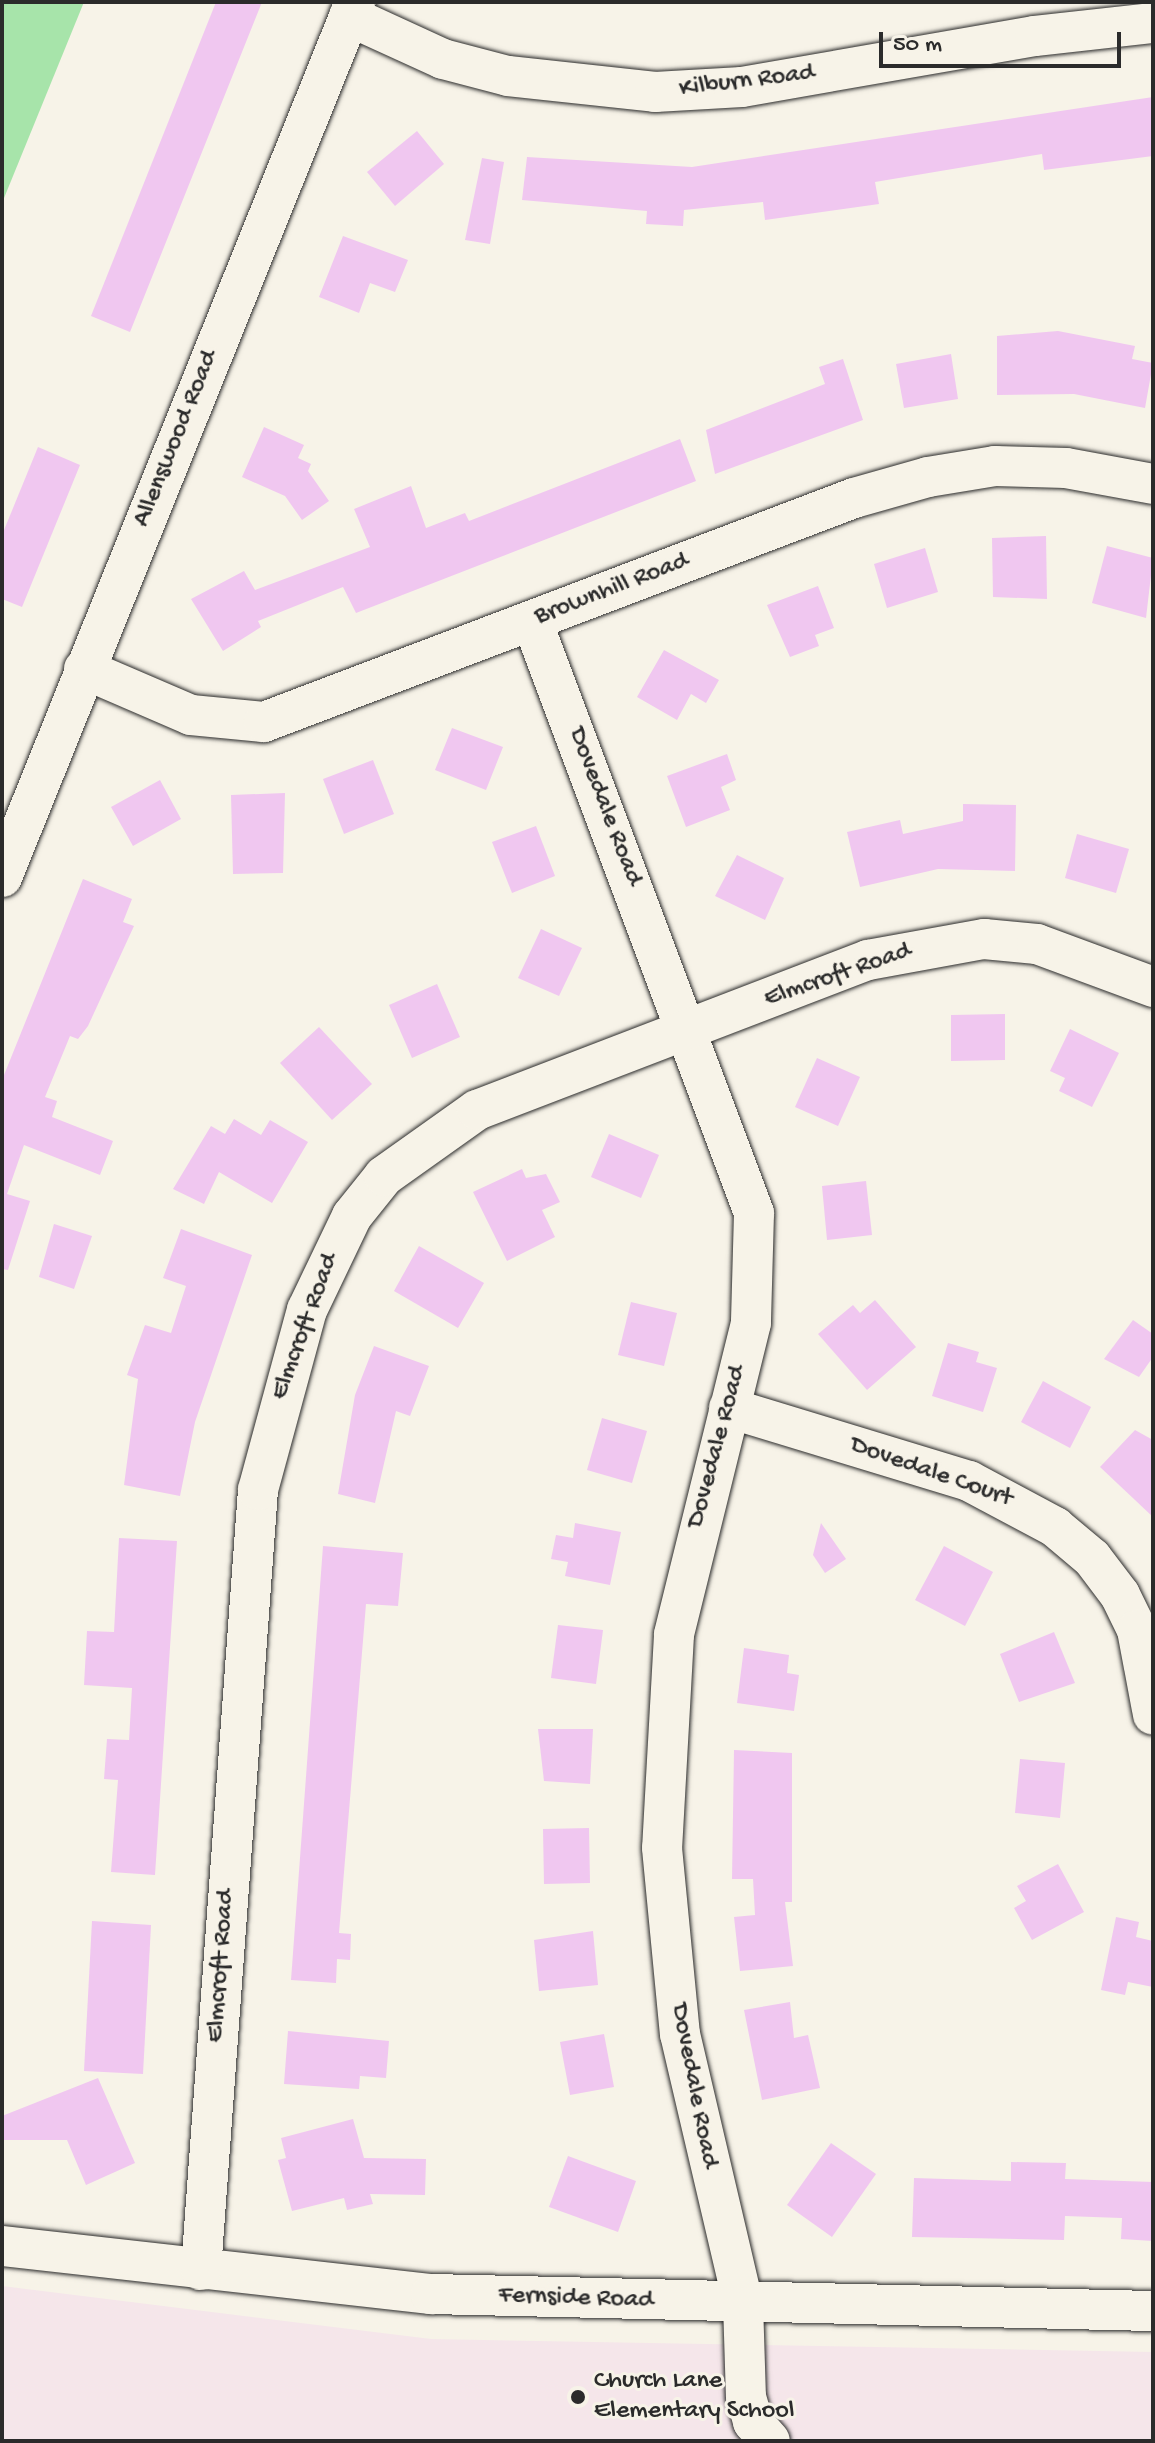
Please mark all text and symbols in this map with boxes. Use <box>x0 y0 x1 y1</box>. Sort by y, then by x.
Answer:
scale bar <box>883 16 1125 66</box>
text: 50 m <box>893 31 942 60</box>
street label: Kilburn Road <box>678 58 816 106</box>
street label: Allenswood Road <box>127 346 227 532</box>
street label: Brownhill Road <box>531 546 693 634</box>
street label: Dovedale Road <box>559 723 649 891</box>
street label: Elmcroft Road <box>760 936 916 1016</box>
street label: Elmcroft Road <box>265 1250 347 1404</box>
street label: Dovedale Road <box>681 1362 755 1532</box>
street label: Dovedale Court <box>846 1431 1016 1515</box>
street label: Elmcroft Road <box>201 1888 243 2044</box>
street label: Dovedale Road <box>662 2001 724 2171</box>
street label: Fernside Road <box>498 2281 654 2317</box>
place label: Church Lane Elementary School <box>594 2366 794 2428</box>
marker: Church Lane Elementary School <box>569 2388 587 2406</box>

